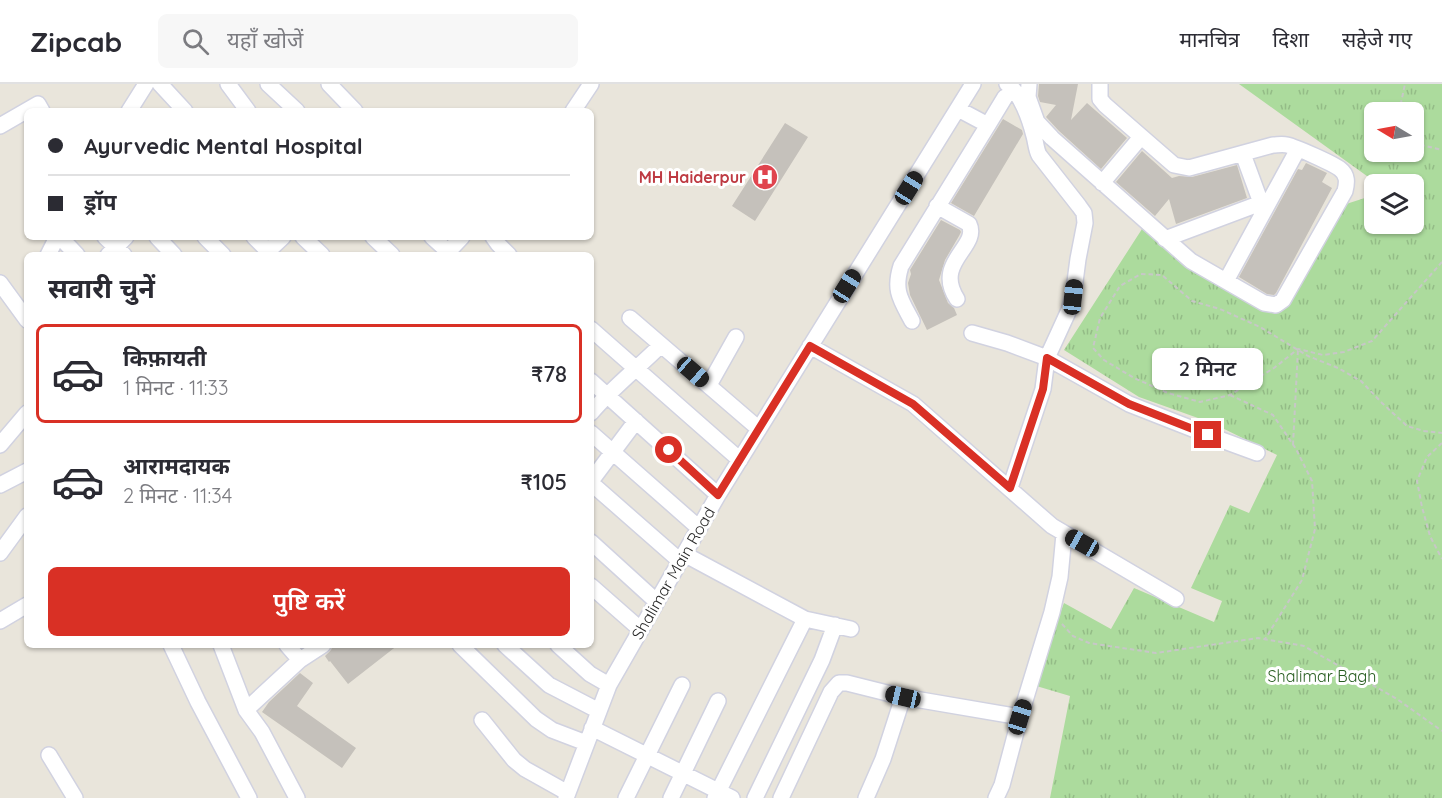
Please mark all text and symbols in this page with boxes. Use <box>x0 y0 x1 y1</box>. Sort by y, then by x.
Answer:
search box <box>158 14 578 68</box>
text: Zipcab <box>30 24 122 59</box>
icon: search <box>179 25 212 58</box>
text: यहाँ खोजें <box>227 26 303 54</box>
text: मानचित्र <box>1180 26 1240 52</box>
text: दिशा <box>1273 26 1309 52</box>
text: सहेजे गए <box>1342 26 1412 52</box>
north arrow <box>1364 102 1424 162</box>
map controls <box>1364 102 1424 234</box>
text: Ayurvedic Mental Hospital <box>84 132 363 160</box>
hospital icon: MH Haiderpur <box>750 162 780 192</box>
place label: MH Haiderpur <box>639 167 746 187</box>
car <box>892 168 926 208</box>
button: layers <box>1364 174 1424 234</box>
text: ड्रॉप <box>84 188 117 216</box>
car <box>830 266 864 306</box>
text: सवारी चुनें <box>48 271 155 305</box>
car <box>1062 278 1084 316</box>
text: किफ़ायती <box>123 344 207 372</box>
icon: car <box>51 347 105 401</box>
callout: 2 मिनट <box>1152 348 1264 390</box>
car <box>674 353 712 391</box>
text: 2 मिनट <box>1179 356 1236 381</box>
text: ₹78 <box>531 360 567 388</box>
text: 1 मिनट · 11:33 <box>123 375 229 400</box>
route end <box>1194 421 1221 448</box>
route start <box>655 436 682 463</box>
text: आरामदायक <box>123 452 230 480</box>
icon: car <box>51 455 105 509</box>
text: ₹105 <box>520 468 567 496</box>
text: 2 मिनट · 11:34 <box>123 483 232 508</box>
street label: Shalimar Main Road <box>627 503 719 643</box>
car <box>1062 526 1102 560</box>
button: पुष्टि करें <box>48 567 570 636</box>
park label: Shalimar Bagh <box>1268 666 1376 686</box>
car <box>883 684 923 710</box>
car <box>1006 697 1034 737</box>

